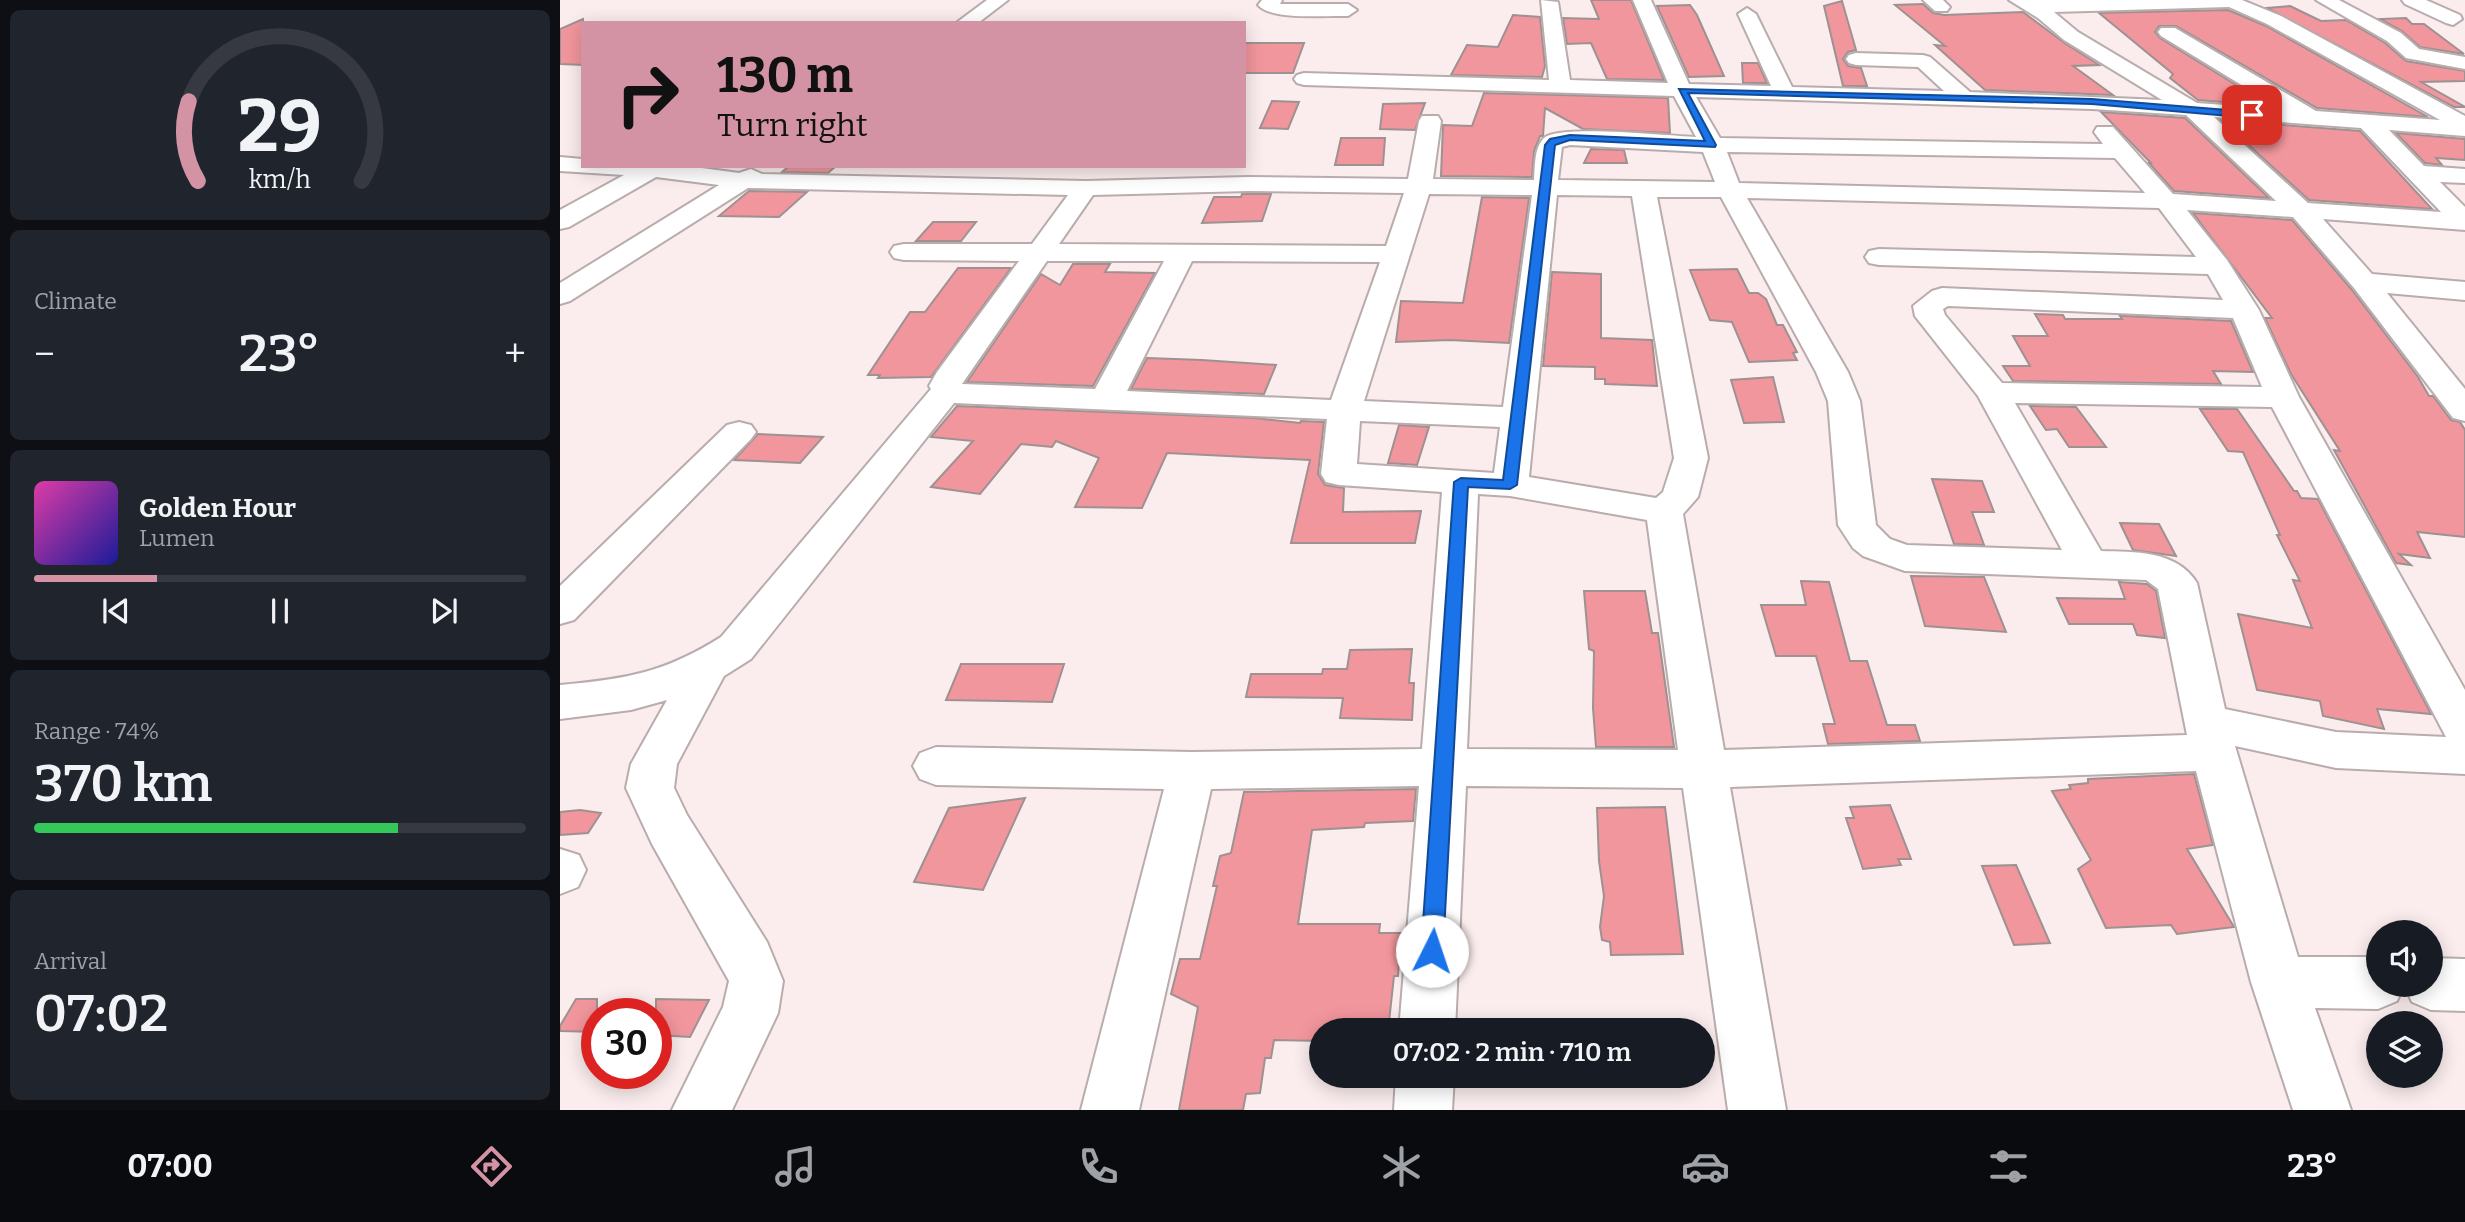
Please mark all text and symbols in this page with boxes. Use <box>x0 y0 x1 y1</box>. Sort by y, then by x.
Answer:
text: 130 m <box>717 46 853 105</box>
icon: right <box>602 49 693 140</box>
text: 29 <box>238 83 322 170</box>
pin <box>2222 85 2282 145</box>
icon: arrive <box>2233 96 2271 134</box>
text: Turn right <box>717 106 868 144</box>
text: km/h <box>249 165 311 195</box>
text: Climate <box>34 287 117 315</box>
text: 23° <box>239 322 321 385</box>
text: − <box>34 331 55 377</box>
text: + <box>504 331 526 377</box>
text: Golden Hour <box>139 493 296 524</box>
text: Lumen <box>139 524 215 552</box>
icon: previous <box>97 592 135 630</box>
icon: pause <box>261 592 299 630</box>
icon: next <box>425 592 463 630</box>
text: Range · 74% <box>34 717 159 745</box>
text: 370 km <box>34 752 212 815</box>
position arrow <box>1395 914 1469 988</box>
map controls <box>2366 920 2443 1088</box>
button: sound <box>2366 920 2443 997</box>
text: Arrival <box>34 947 107 975</box>
text: 07:02 <box>34 982 168 1045</box>
speed limit sign: 30 <box>581 998 672 1089</box>
button: layers <box>2366 1011 2443 1088</box>
text: 07:02 · 2 min · 710 m <box>1393 1037 1631 1068</box>
icon: directions <box>467 1142 516 1191</box>
icon: music <box>771 1142 820 1191</box>
icon: phone <box>1074 1142 1123 1191</box>
icon: climate <box>1377 1142 1426 1191</box>
icon: car <box>1681 1142 1730 1191</box>
icon: filters <box>1984 1142 2033 1191</box>
text: 07:00 <box>127 1147 213 1185</box>
text: 23° <box>2287 1147 2338 1185</box>

